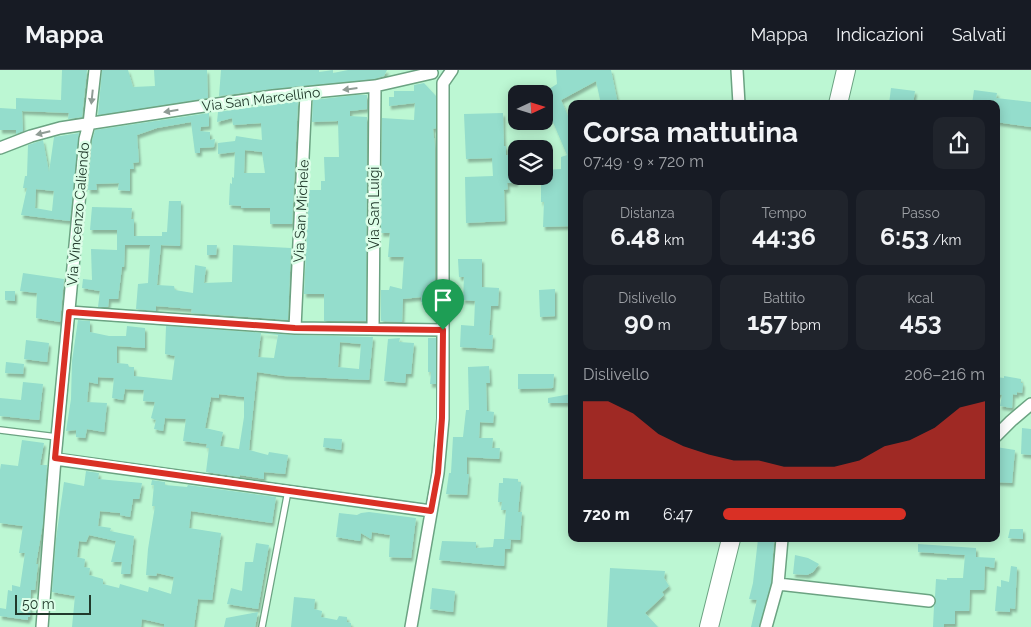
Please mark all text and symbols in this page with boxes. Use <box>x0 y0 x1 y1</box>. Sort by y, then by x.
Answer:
text: Mappa <box>25 20 104 49</box>
text: Mappa <box>750 24 808 45</box>
text: Indicazioni <box>836 24 924 45</box>
text: Salvati <box>952 24 1006 45</box>
street label: Via San Marcellino <box>201 84 321 114</box>
one-way arrow <box>342 85 358 93</box>
north arrow <box>508 85 552 130</box>
map controls <box>508 85 553 185</box>
one-way arrow <box>88 89 96 105</box>
one-way arrow <box>163 107 179 115</box>
text: Corsa mattutina <box>583 116 798 149</box>
button: share <box>933 117 985 169</box>
one-way arrow <box>36 129 51 137</box>
button: layers <box>508 140 553 185</box>
street label: Via Vincenzo Caliendo <box>64 141 92 287</box>
text: 07:49 · 9 × 720 m <box>583 152 704 171</box>
street label: Via San Michele <box>290 159 312 263</box>
street label: Via San Luigi <box>366 167 382 249</box>
text: Distanza <box>620 205 675 221</box>
text: Tempo <box>761 205 807 221</box>
text: Passo <box>902 205 940 221</box>
text: 6.48 <box>610 221 660 251</box>
text: 44:36 <box>752 221 816 251</box>
text: 6:53 <box>880 221 929 251</box>
text: km <box>660 232 684 248</box>
text: /km <box>929 232 961 248</box>
pin <box>422 279 464 330</box>
icon: arrive <box>429 286 457 314</box>
text: Dislivello <box>618 290 676 306</box>
text: Battito <box>763 290 805 306</box>
text: kcal <box>908 290 934 306</box>
text: 90 <box>624 306 654 336</box>
text: 157 <box>747 306 787 336</box>
text: 453 <box>900 306 942 336</box>
text: m <box>654 317 671 333</box>
text: bpm <box>787 317 821 333</box>
text: Dislivello <box>583 365 649 384</box>
text: 206–216 m <box>905 365 985 384</box>
text: 720 m <box>583 505 630 524</box>
text: 6:47 <box>663 505 693 524</box>
scale bar <box>15 592 91 615</box>
text: 50 m <box>22 596 55 612</box>

